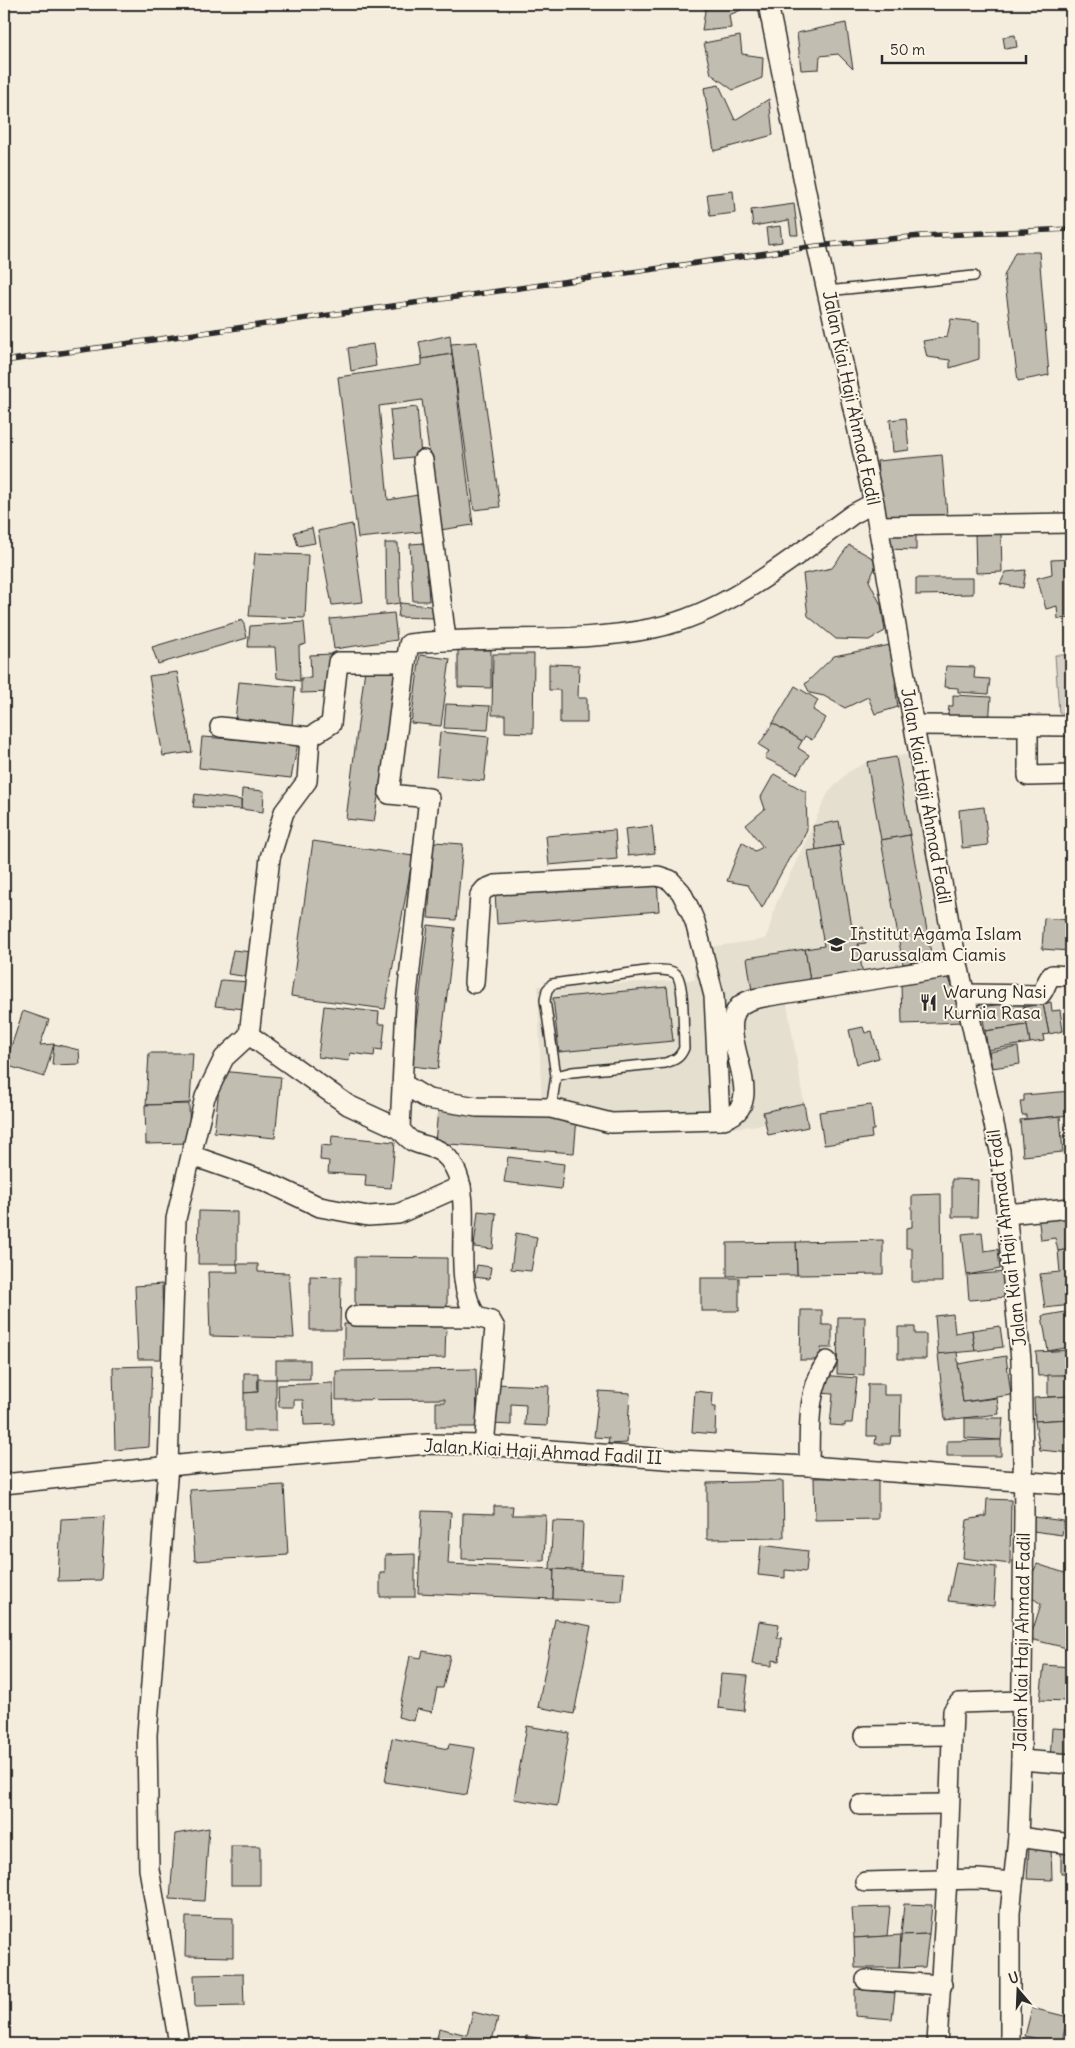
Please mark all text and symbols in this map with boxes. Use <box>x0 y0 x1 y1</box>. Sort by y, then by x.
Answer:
scale bar <box>882 32 1026 64</box>
text: 50 m <box>890 40 925 59</box>
street label: Jalan Kiai Haji Ahmad Fadil <box>818 289 885 507</box>
street label: Jalan Kiai Haji Ahmad Fadil <box>896 686 957 906</box>
place label: Institut Agama Islam Darussalam Ciamis <box>850 922 1022 966</box>
school or university icon: Institut Agama Islam Darussalam Ciamis <box>826 934 846 954</box>
place label: Warung Nasi Kurnia Rasa <box>943 980 1046 1024</box>
restaurant icon: Warung Nasi Kurnia Rasa <box>919 992 939 1012</box>
street label: Jalan Kiai Haji Ahmad Fadil <box>982 1128 1031 1348</box>
street label: Jalan Kiai Haji Ahmad Fadil II <box>423 1434 663 1469</box>
street label: Jalan Kiai Haji Ahmad Fadil <box>1008 1532 1035 1752</box>
north arrow <box>992 1966 1042 2016</box>
text: U <box>1006 1968 1021 1988</box>

